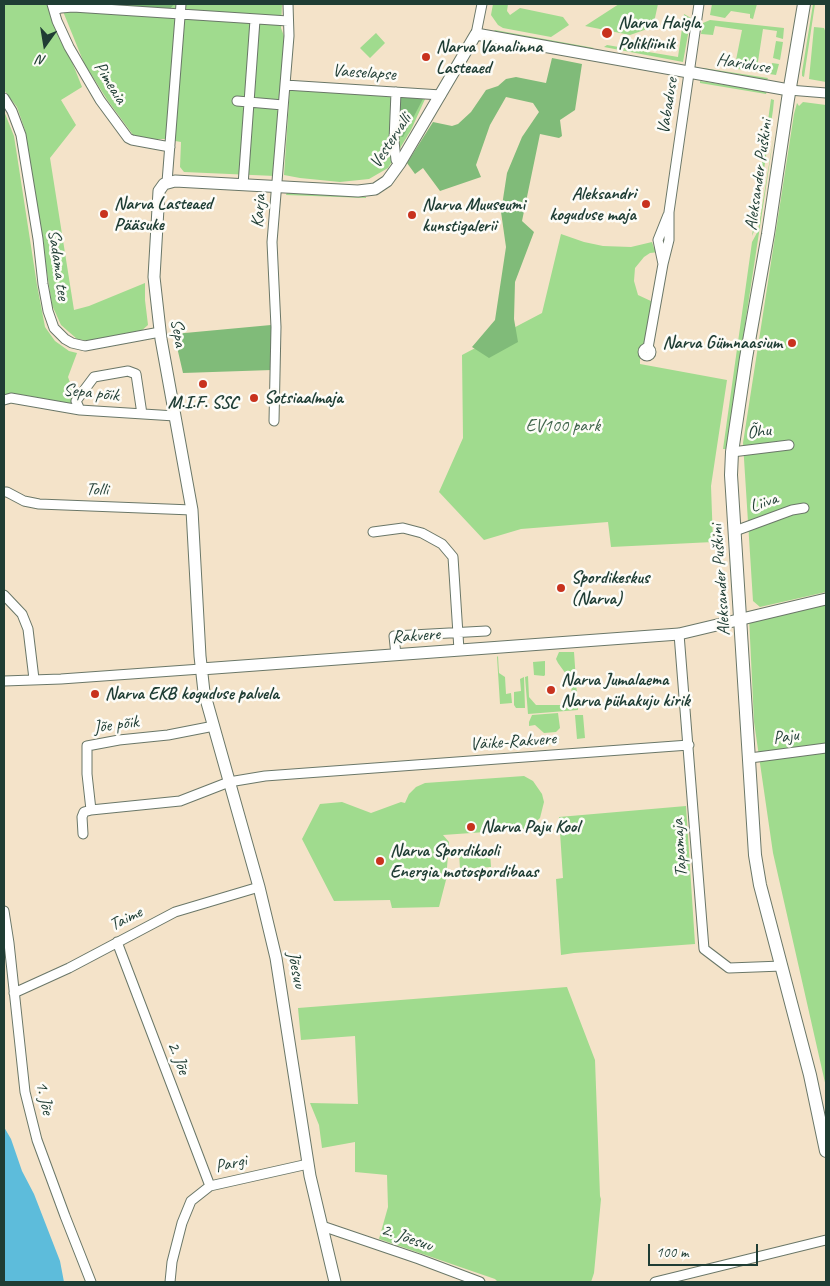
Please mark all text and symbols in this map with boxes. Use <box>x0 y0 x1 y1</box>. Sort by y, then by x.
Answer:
place label: Narva Haigla Polikliinik <box>618 12 701 54</box>
north arrow <box>20 20 70 70</box>
marker: Narva Haigla Polikliinik <box>600 26 614 40</box>
place label: Narva Vanalinna Lasteaed <box>436 36 542 78</box>
street label: Hariduse <box>715 49 771 79</box>
text: N <box>35 51 48 69</box>
marker: Narva Vanalinna Lasteaed <box>420 51 432 63</box>
street label: Pimeaia <box>89 58 131 108</box>
street label: Vaeselapse <box>332 60 396 86</box>
street label: Vabaduse <box>653 76 683 136</box>
street label: Vestervalli <box>365 109 417 173</box>
street label: Aleksander Puškini <box>741 118 777 232</box>
place label: Aleksandri koguduse maja <box>549 183 636 225</box>
place label: Narva Lasteaed Pääsuke <box>114 193 212 235</box>
street label: Karja <box>247 193 271 229</box>
place label: Narva Muuseumi kunstigalerii <box>422 194 525 236</box>
marker: Aleksandri koguduse maja <box>640 198 652 210</box>
marker: Narva Lasteaed Pääsuke <box>98 208 110 220</box>
marker: Narva Muuseumi kunstigalerii <box>406 209 418 221</box>
street label: Sadama tee <box>42 228 74 302</box>
street label: Sepa <box>165 318 191 348</box>
place label: Narva Gümnaasium <box>662 332 782 354</box>
marker: Narva Gümnaasium <box>786 337 798 349</box>
marker: M.I.F. SSC <box>197 378 209 390</box>
street label: Sepa põik <box>62 379 120 407</box>
place label: Sotsiaalmaja <box>264 387 343 409</box>
place label: M.I.F. SSC <box>168 392 238 414</box>
marker: Sotsiaalmaja <box>248 392 260 404</box>
park label: EV100 park <box>526 415 600 437</box>
street label: Õhu <box>746 420 772 444</box>
street label: Tolli <box>85 479 109 501</box>
street label: Liiva <box>747 488 781 518</box>
street label: Aleksander Puškini <box>706 523 736 637</box>
place label: Spordikeskus (Narva) <box>571 567 649 610</box>
marker: Spordikeskus (Narva) <box>555 582 567 594</box>
street label: Rakvere <box>391 624 441 648</box>
place label: Narva Jumalaema Narva pühakuju kirik <box>561 669 690 712</box>
place label: Narva EKB koguduse palvela <box>105 683 279 705</box>
marker: Narva Jumalaema Narva pühakuju kirik <box>545 684 557 696</box>
marker: Narva EKB koguduse palvela <box>89 688 101 700</box>
street label: Jõe põik <box>92 711 140 739</box>
street label: Paju <box>772 725 800 749</box>
street label: Väike-Rakvere <box>469 728 557 756</box>
place label: Narva Paju Kool <box>481 816 579 838</box>
street label: Tapamaja <box>667 818 693 878</box>
marker: Narva Paju Kool <box>465 821 477 833</box>
place label: Narva Spordikooli Energia motospordibaas <box>390 840 538 882</box>
marker: Narva Spordikooli Energia motospordibaas <box>374 855 386 867</box>
street label: Taime <box>106 902 146 936</box>
street label: Jõesuu <box>282 950 310 990</box>
street label: 2. Jõe <box>162 1038 194 1078</box>
street label: 1. Jõe <box>30 1079 58 1117</box>
street label: Pargi <box>213 1150 249 1178</box>
street label: 2. Jõesuu <box>378 1219 436 1257</box>
scale bar <box>650 1234 760 1266</box>
text: 100 m <box>656 1243 688 1262</box>

